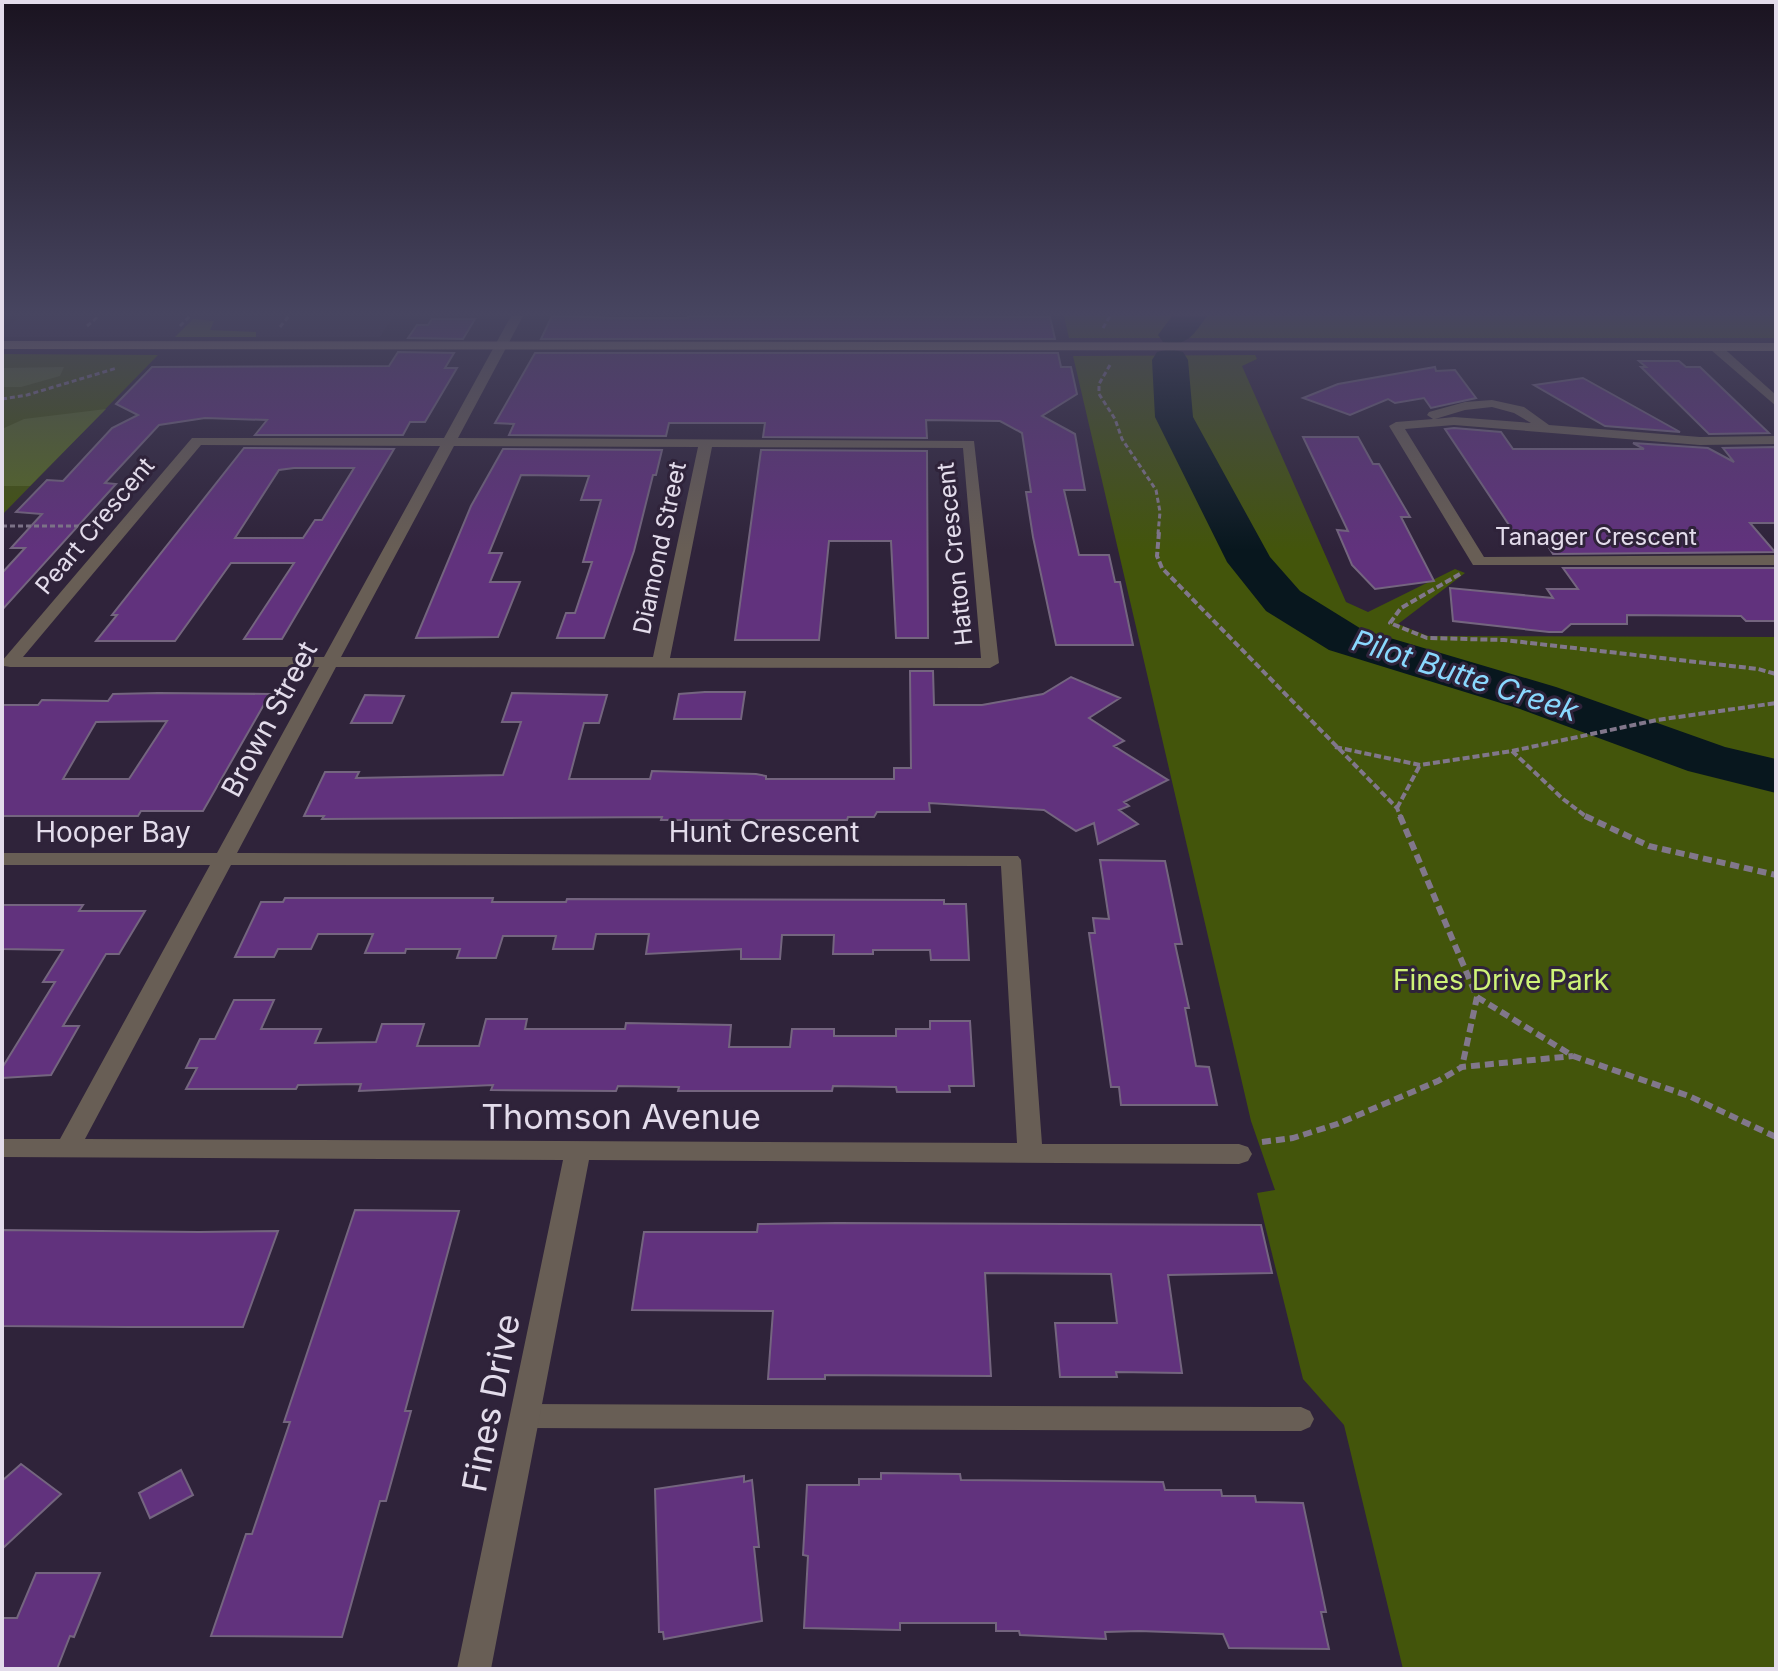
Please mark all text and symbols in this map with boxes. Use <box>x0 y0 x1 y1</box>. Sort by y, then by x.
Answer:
street label: Peart Crescent <box>29 451 160 600</box>
street label: Diamond Street <box>627 459 692 637</box>
street label: Hatton Crescent <box>930 461 979 647</box>
street label: Tanager Crescent <box>1495 522 1697 551</box>
water label: Pilot Butte Creek <box>1348 622 1583 729</box>
street label: Brown Street <box>214 636 324 802</box>
street label: Hooper Bay <box>35 815 191 849</box>
street label: Hunt Crescent <box>669 815 859 849</box>
park label: Fines Drive Park <box>1393 963 1609 997</box>
street label: Thomson Avenue <box>481 1096 761 1137</box>
street label: Fines Drive <box>453 1311 528 1495</box>

